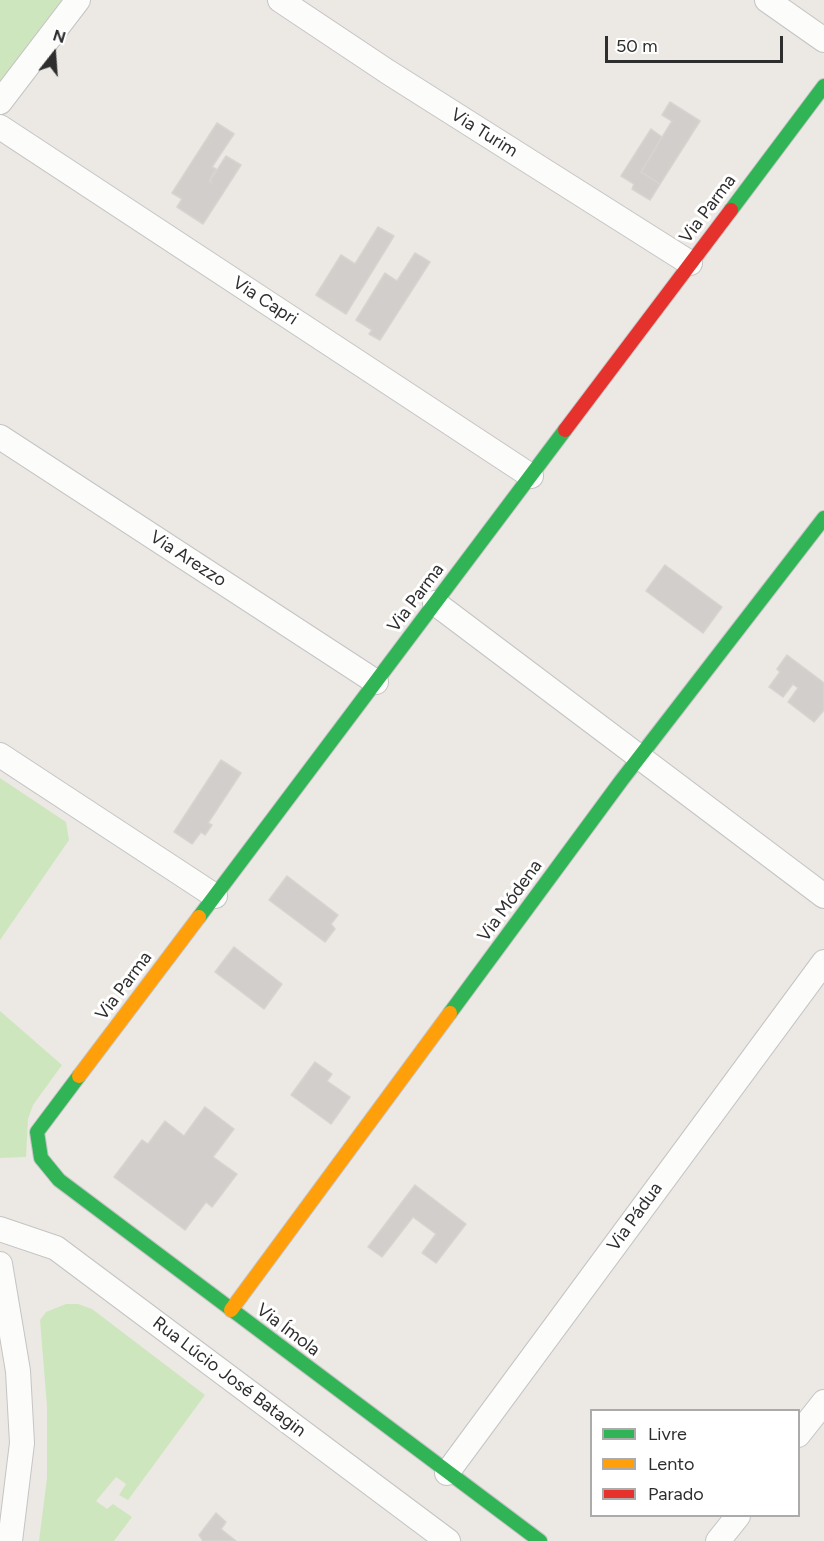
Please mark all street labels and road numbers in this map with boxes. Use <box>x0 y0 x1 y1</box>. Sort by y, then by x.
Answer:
street label: Via Turim <box>446 104 522 162</box>
street label: Via Parma <box>675 170 741 248</box>
street label: Via Capri <box>228 272 302 330</box>
street label: Via Arezzo <box>146 526 230 592</box>
street label: Via Parma <box>383 559 449 637</box>
street label: Via Módena <box>473 856 547 946</box>
street label: Via Parma <box>91 947 157 1025</box>
street label: Via Pádua <box>603 1179 667 1255</box>
street label: Via Ímola <box>252 1299 324 1361</box>
street label: Rua Lúcio José Batagin <box>148 1312 310 1442</box>

